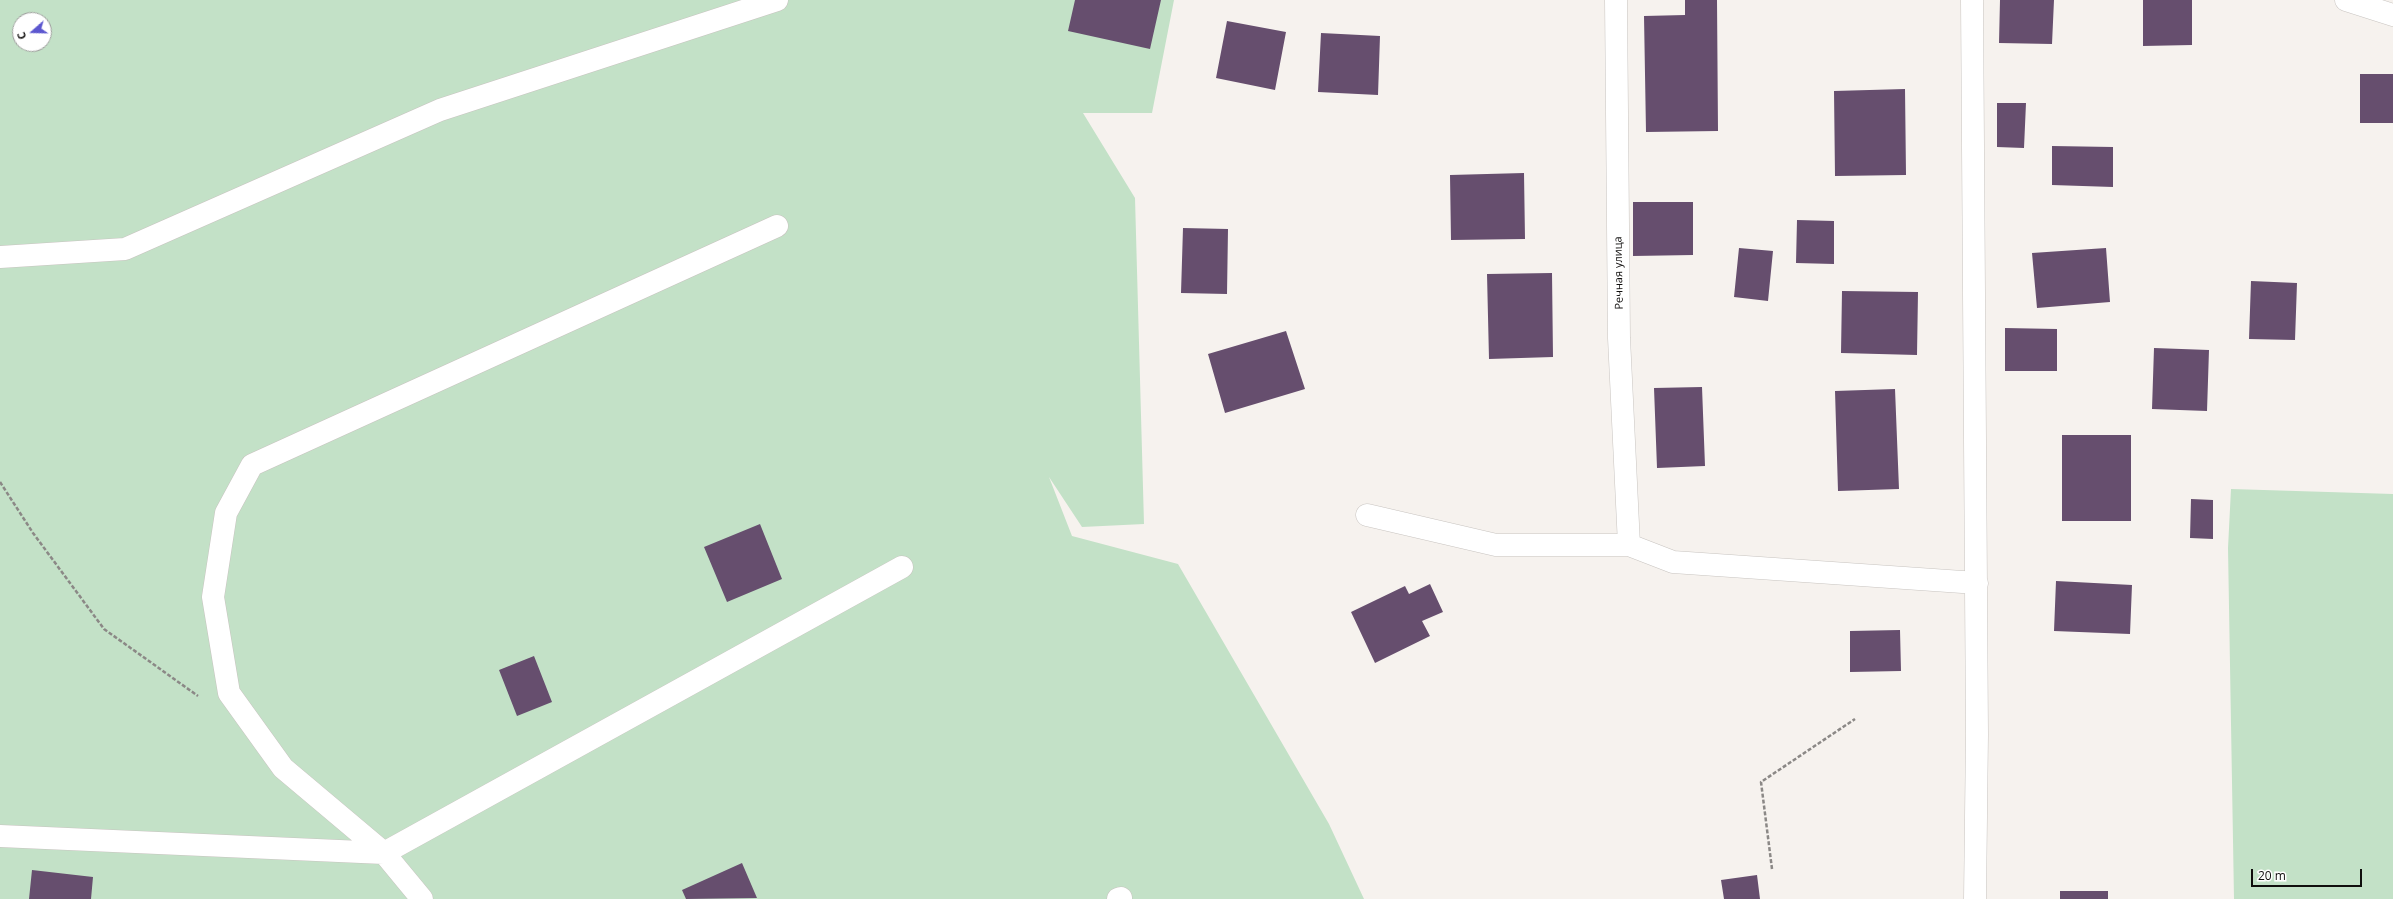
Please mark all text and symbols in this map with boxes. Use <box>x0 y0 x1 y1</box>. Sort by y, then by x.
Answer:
north arrow <box>12 12 52 52</box>
text: С <box>13 30 29 42</box>
street label: Речная улица <box>1612 236 1626 310</box>
scale bar <box>2253 861 2364 887</box>
text: 20 m <box>2258 867 2286 884</box>

